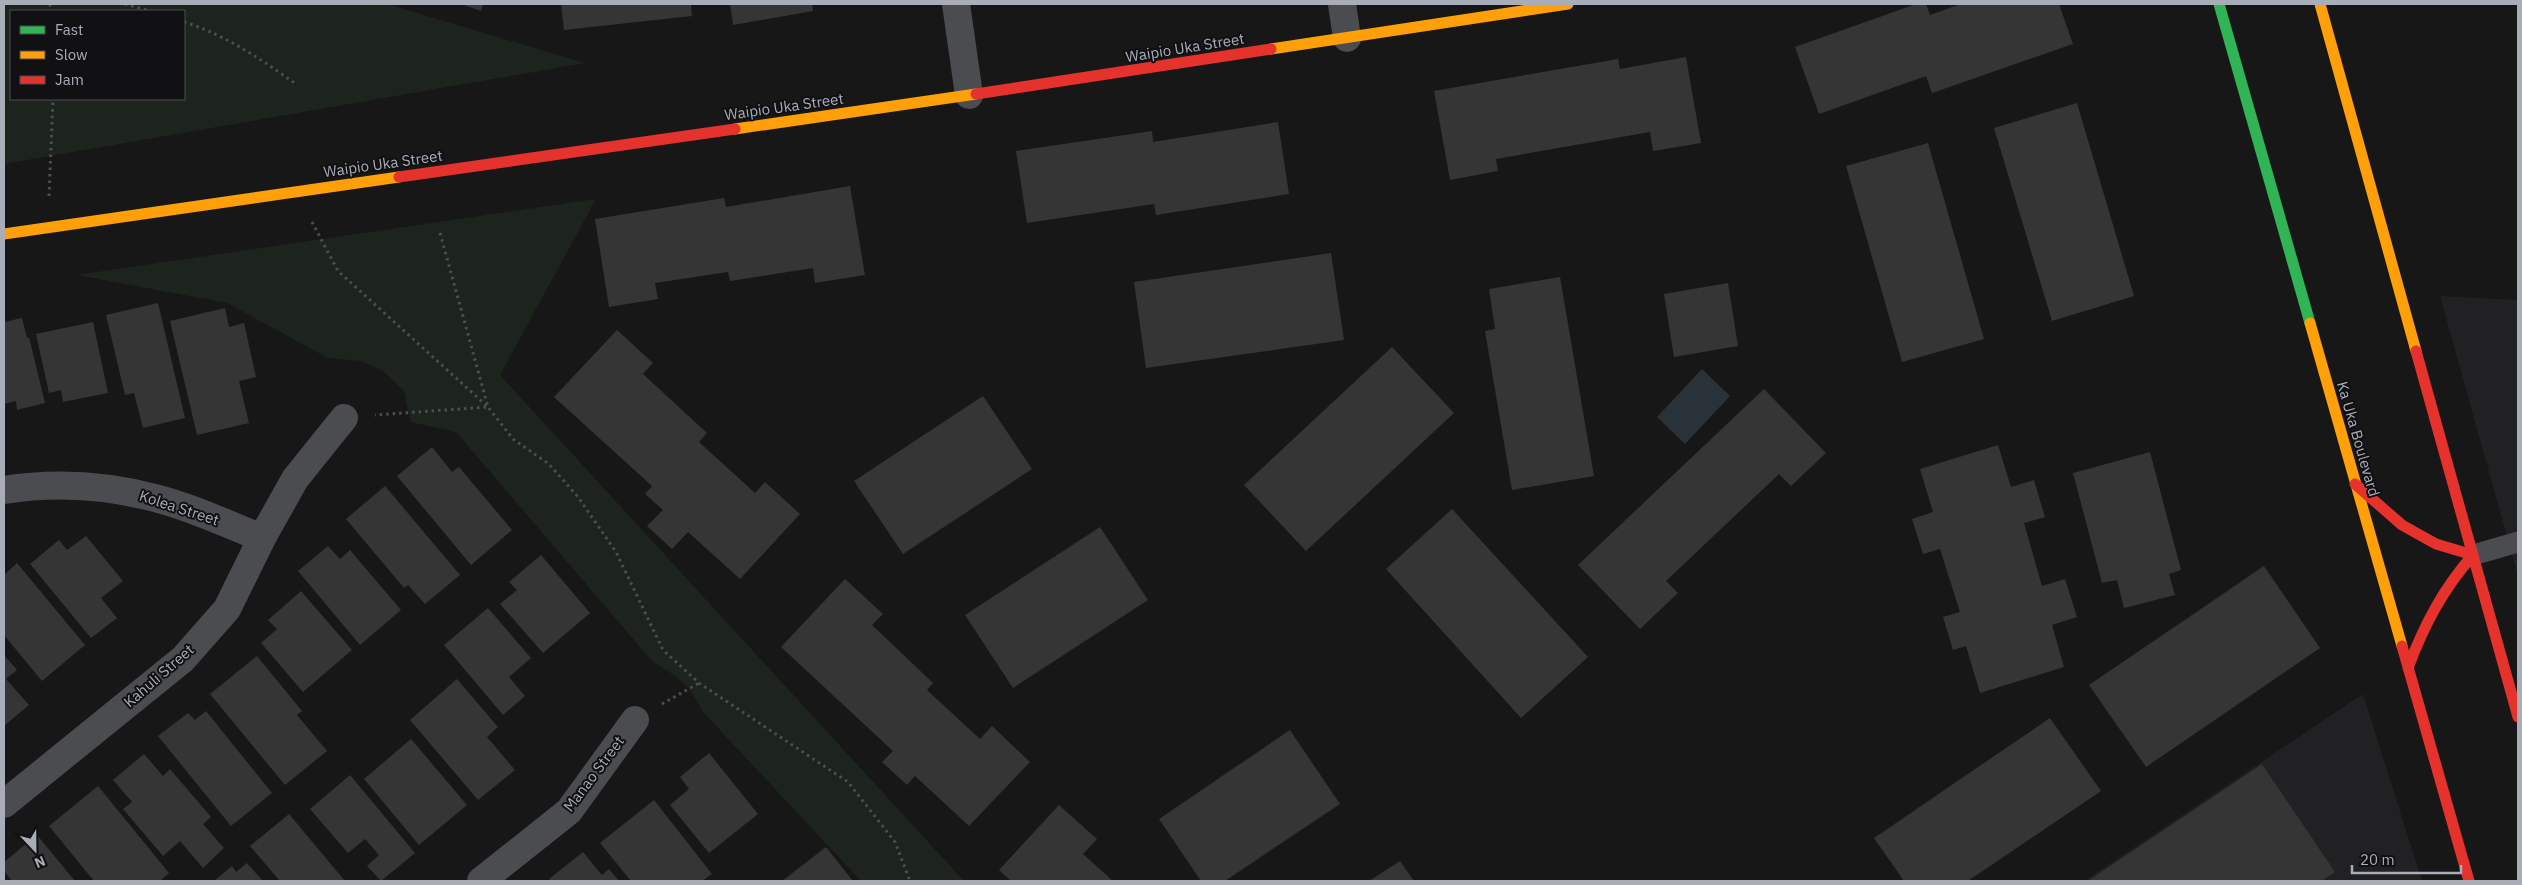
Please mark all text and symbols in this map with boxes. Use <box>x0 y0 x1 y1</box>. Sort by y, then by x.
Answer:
legend <box>10 10 185 100</box>
text: Fast <box>55 20 83 39</box>
street label: Waipio Uka Street <box>1124 29 1246 66</box>
text: Slow <box>55 45 88 64</box>
text: Jam <box>55 70 84 89</box>
street label: Waipio Uka Street <box>723 89 845 124</box>
street label: Waipio Uka Street <box>322 146 444 181</box>
street label: Ka Uka Boulevard <box>2333 379 2384 499</box>
street label: Kolea Street <box>137 486 221 529</box>
street label: Kahuli Street <box>120 640 198 711</box>
street label: Manao Street <box>559 732 628 815</box>
north arrow <box>10 825 60 875</box>
scale bar <box>2352 842 2461 874</box>
text: 20 m <box>2360 850 2395 869</box>
text: N <box>32 852 48 872</box>

